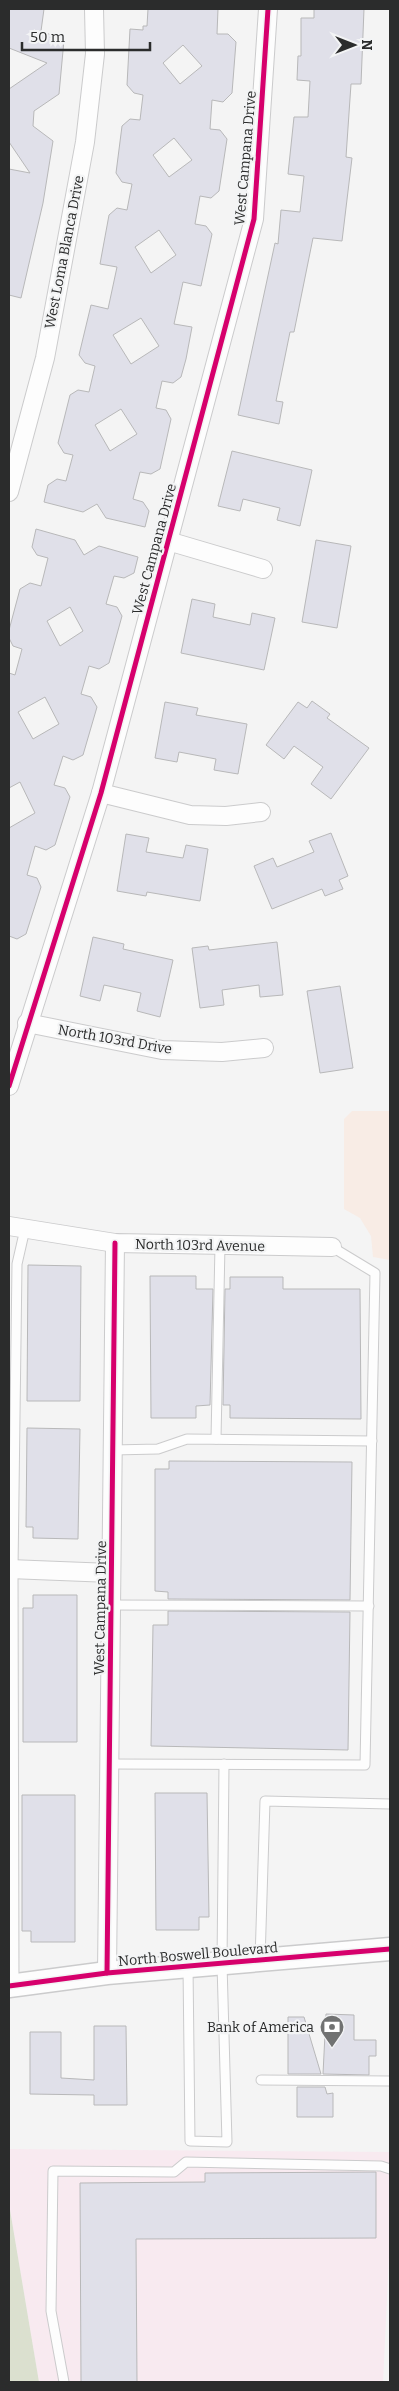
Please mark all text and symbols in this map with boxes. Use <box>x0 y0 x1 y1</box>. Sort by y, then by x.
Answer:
scale bar <box>22 20 150 52</box>
north arrow <box>329 20 379 70</box>
text: 50 m <box>30 28 66 46</box>
text: N <box>358 40 375 51</box>
street label: West Campana Drive <box>231 90 260 226</box>
street label: West Loma Blanca Drive <box>41 174 88 330</box>
street label: West Campana Drive <box>129 482 180 617</box>
street label: North 103rd Drive <box>57 1021 173 1058</box>
street label: North 103rd Avenue <box>135 1236 265 1255</box>
street label: West Campana Drive <box>91 1540 110 1676</box>
street label: North Boswell Boulevard <box>117 1939 279 1970</box>
bank icon: Bank of America <box>319 2014 345 2048</box>
place label: Bank of America <box>207 2019 314 2036</box>

